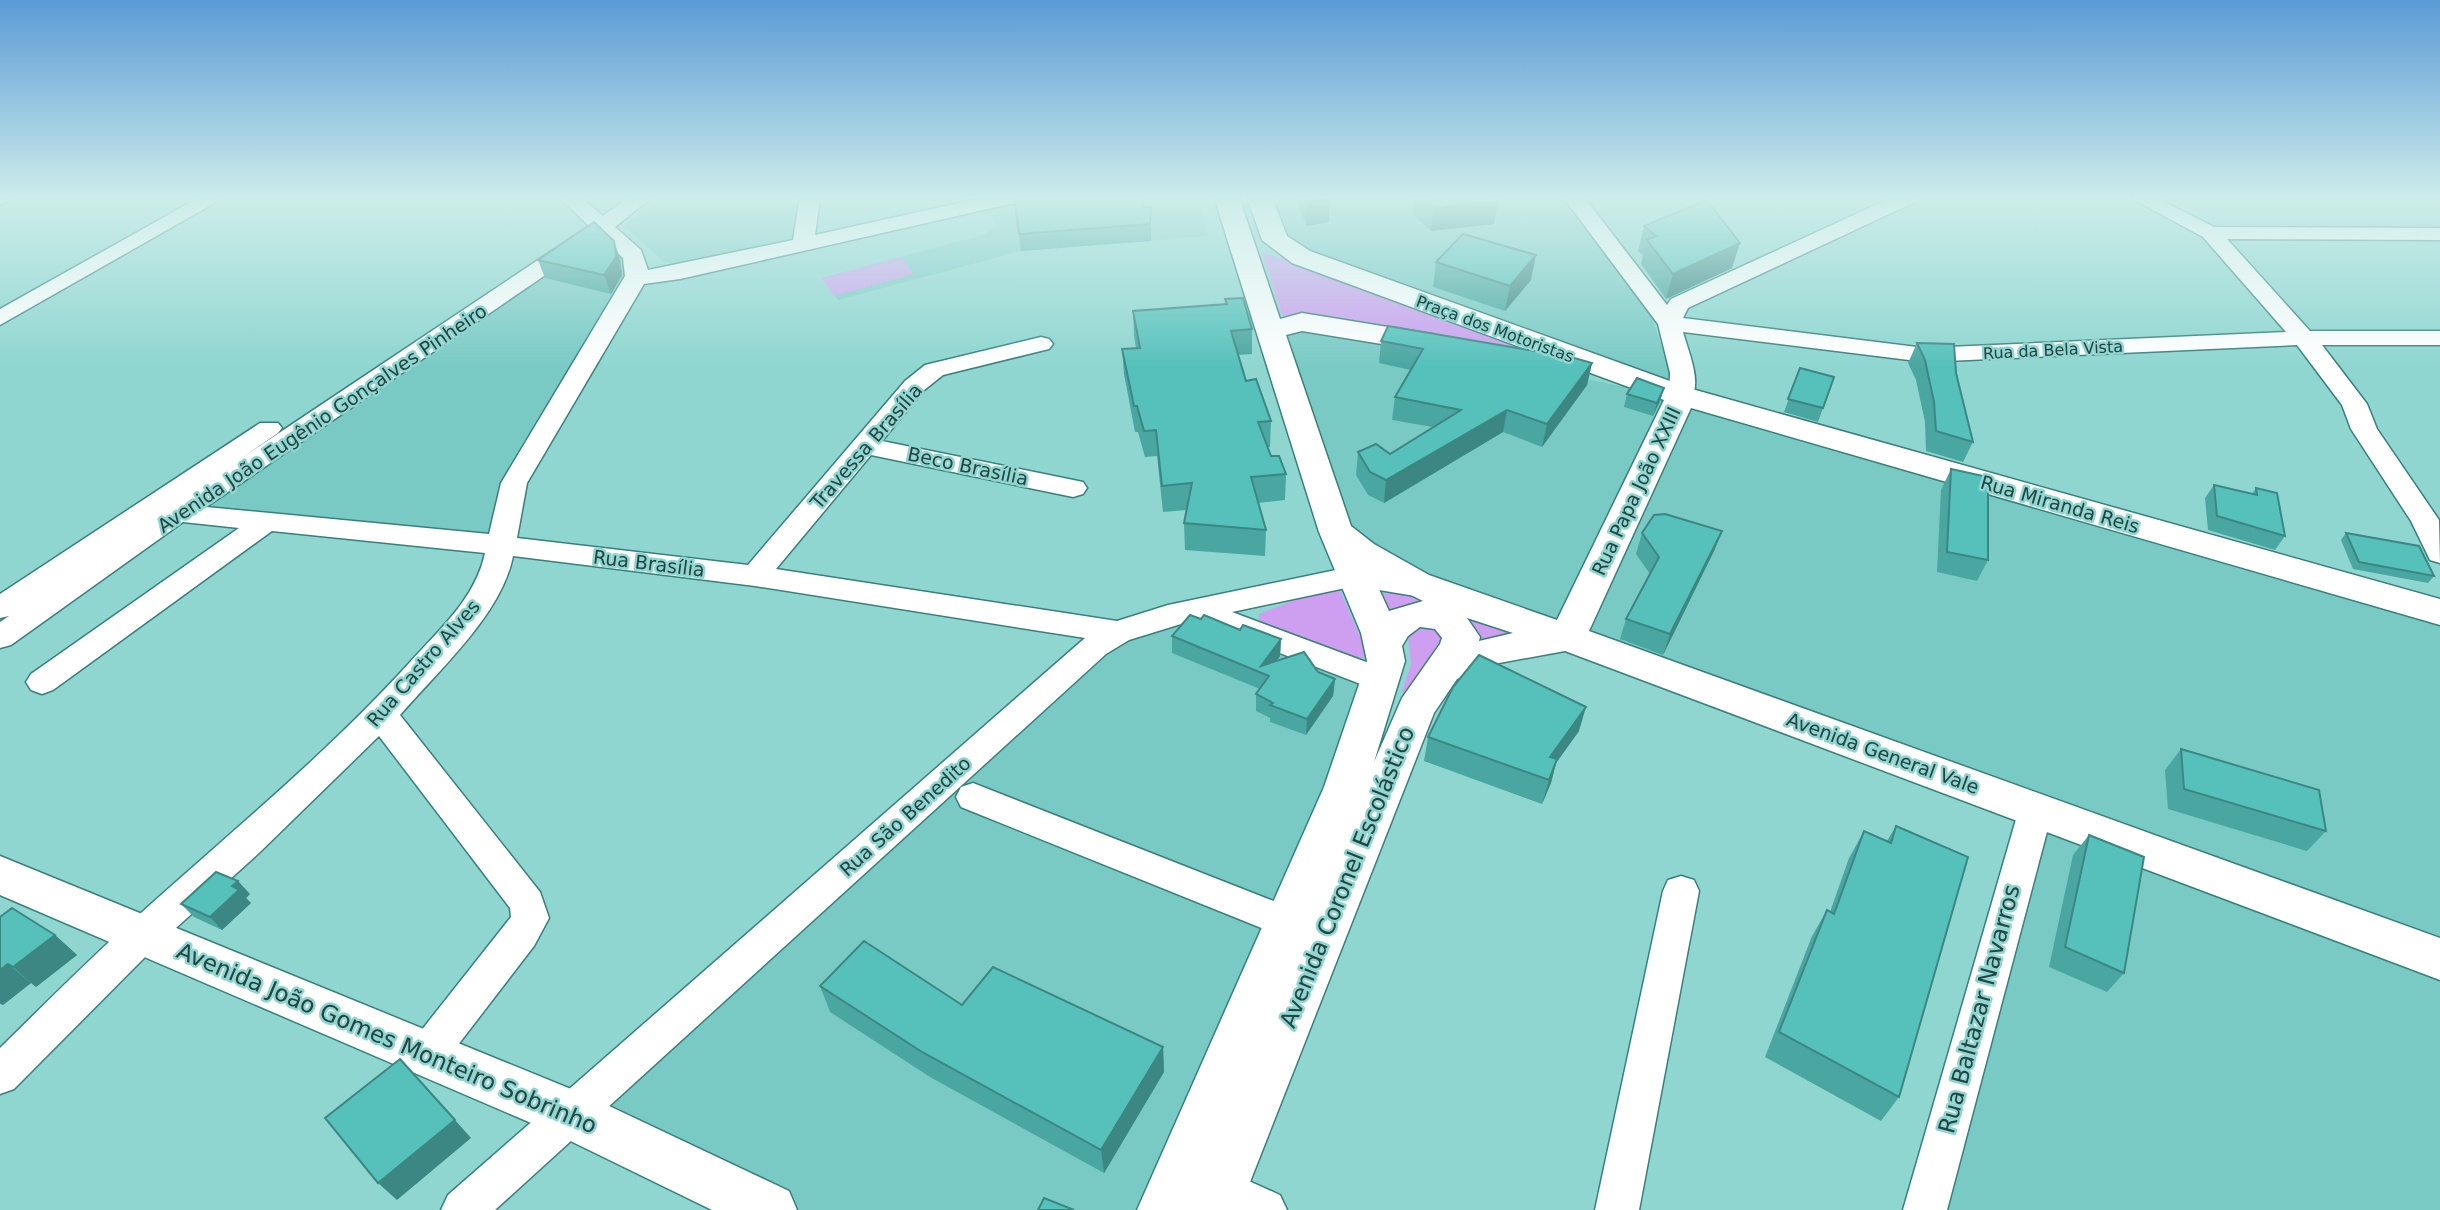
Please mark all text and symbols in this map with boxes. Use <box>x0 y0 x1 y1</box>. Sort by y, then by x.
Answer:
street label: Praça dos Motoristas <box>1414 292 1576 366</box>
street label: Avenida João Eugênio Gonçalves Pinheiro <box>153 299 491 537</box>
street label: Rua da Bela Vista <box>1983 337 2123 363</box>
street label: Travessa Brasília <box>805 379 926 514</box>
street label: Rua Papa João XXIII <box>1587 403 1685 579</box>
street label: Beco Brasília <box>906 442 1030 490</box>
street label: Rua Miranda Reis <box>1978 471 2142 537</box>
street label: Rua Brasília <box>592 545 706 581</box>
street label: Rua Castro Alves <box>362 595 484 731</box>
street label: Avenida General Vale <box>1784 708 1982 798</box>
street label: Avenida Coronel Escolástico <box>1275 723 1419 1031</box>
street label: Rua São Benedito <box>835 752 975 880</box>
street label: Rua Baltazar Navarros <box>1933 882 2025 1136</box>
street label: Avenida João Gomes Monteiro Sobrinho <box>173 937 601 1139</box>

